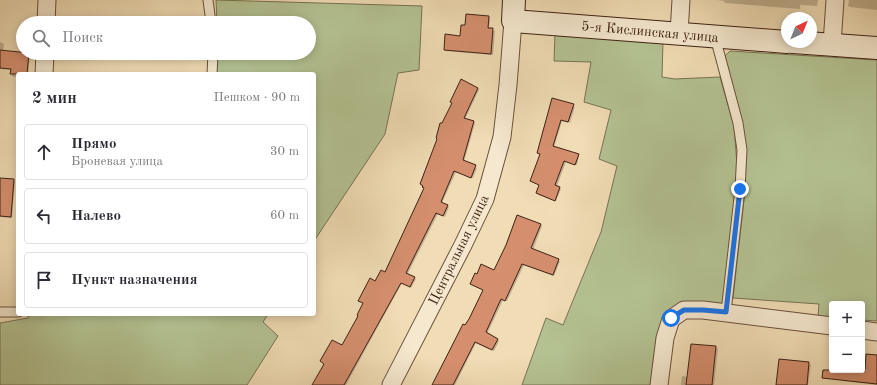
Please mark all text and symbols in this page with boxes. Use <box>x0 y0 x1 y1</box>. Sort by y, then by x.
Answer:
north arrow <box>781 12 817 48</box>
search box <box>16 16 316 60</box>
street label: 5-я Кислинская улица <box>581 19 719 45</box>
icon: search <box>30 27 52 49</box>
text: Поиск <box>62 31 103 46</box>
text: 2 мин <box>32 90 77 107</box>
text: Пешком · 90 m <box>213 91 300 104</box>
text: Прямо <box>71 137 117 152</box>
icon: ahead <box>33 141 55 163</box>
text: 30 m <box>270 145 299 158</box>
text: Броневая улица <box>71 155 163 168</box>
route end <box>731 180 749 198</box>
street label: Центральная улица <box>426 193 492 307</box>
icon: left <box>33 205 55 227</box>
text: Налево <box>71 209 121 224</box>
text: 60 m <box>270 209 299 222</box>
icon: arrive <box>33 269 55 291</box>
text: Пункт назначения <box>71 273 198 288</box>
map controls <box>829 301 865 373</box>
button: + <box>829 301 865 337</box>
route start <box>662 309 680 327</box>
button: − <box>829 337 865 373</box>

